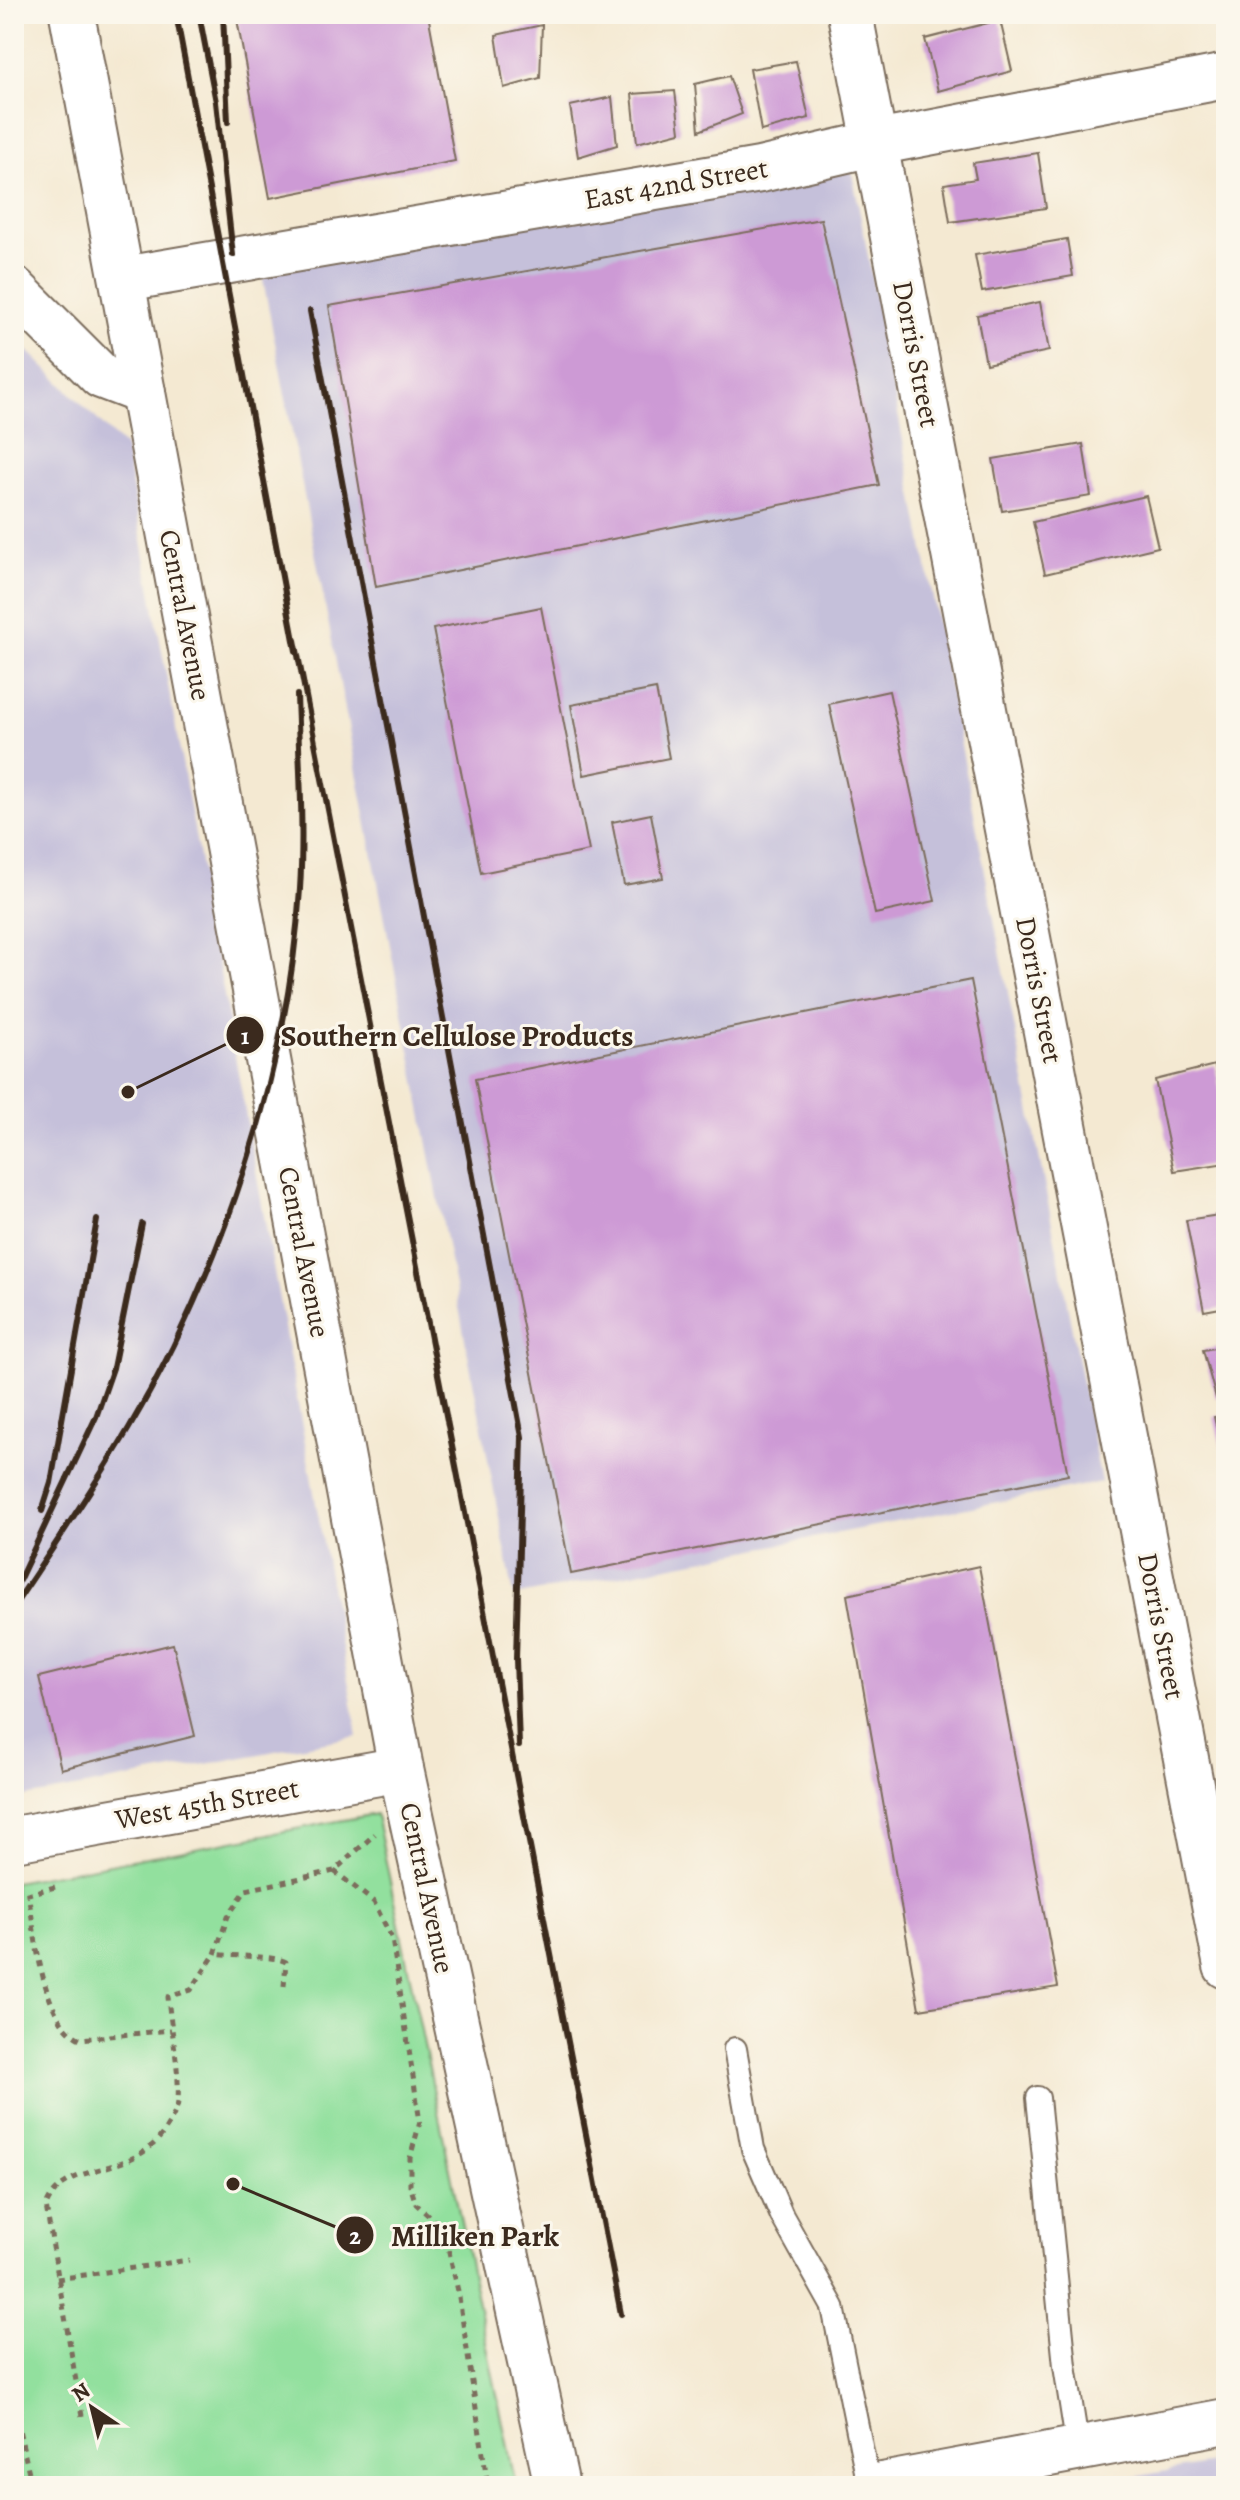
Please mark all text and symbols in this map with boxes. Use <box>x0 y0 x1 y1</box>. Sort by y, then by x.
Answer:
street label: East 42nd Street <box>581 149 771 219</box>
street label: Dorris Street <box>883 277 949 431</box>
street label: Central Avenue <box>150 526 220 704</box>
street label: Dorris Street <box>1006 913 1072 1067</box>
callout: Southern Cellulose Products <box>225 1008 650 1062</box>
text: Southern Cellulose Products <box>280 1016 634 1056</box>
text: 1 <box>241 1020 250 1052</box>
street label: Central Avenue <box>269 1163 339 1341</box>
street label: Dorris Street <box>1128 1549 1194 1703</box>
street label: West 45th Street <box>111 1769 302 1839</box>
street label: Central Avenue <box>390 1799 464 1977</box>
callout: Milliken Park <box>335 2208 575 2262</box>
text: Milliken Park <box>391 2216 560 2256</box>
text: 2 <box>349 2220 361 2252</box>
north arrow <box>52 2368 132 2448</box>
text: N <box>66 2376 96 2409</box>

